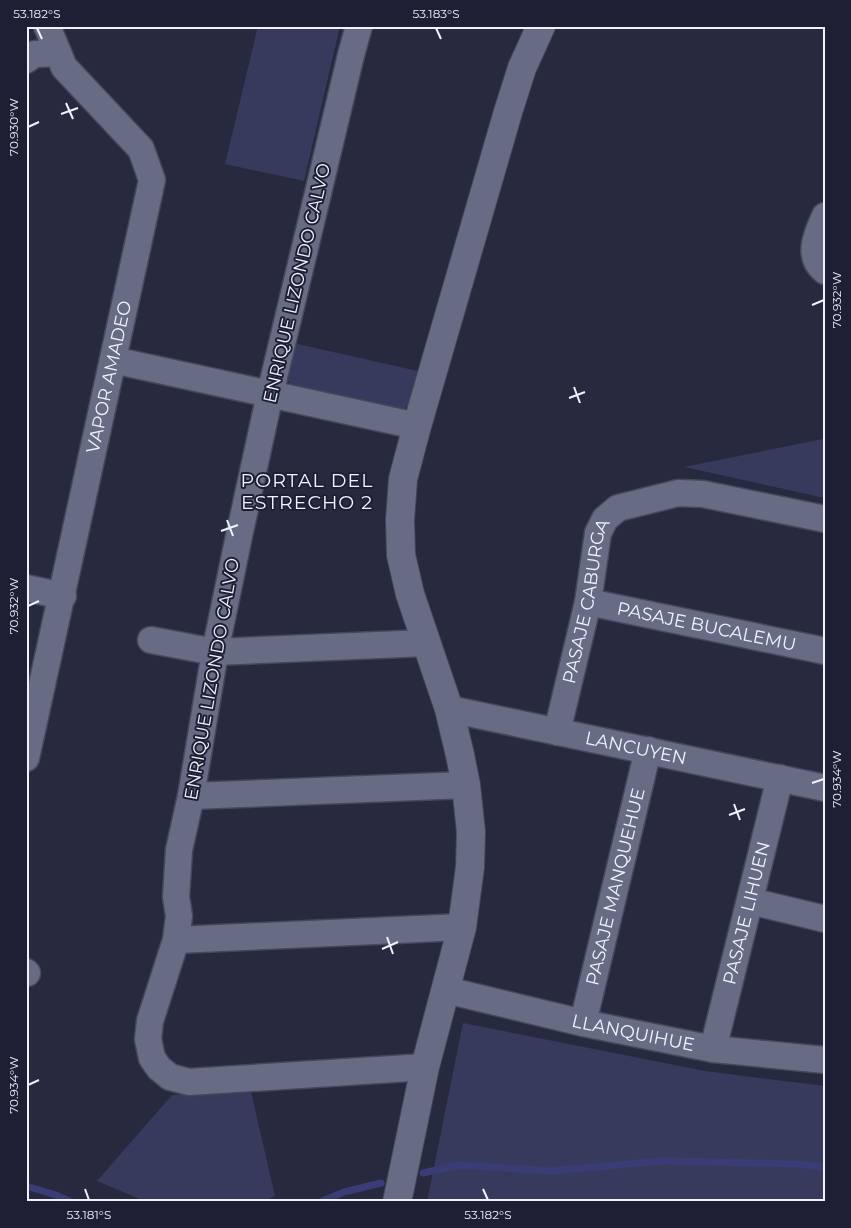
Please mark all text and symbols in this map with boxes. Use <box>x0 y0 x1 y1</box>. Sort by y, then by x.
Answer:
text: 53.182°S <box>13 6 61 21</box>
text: 53.183°S <box>412 6 460 21</box>
text: 70.930°W <box>6 98 21 156</box>
street label: ENRIQUE LIZONDO CALVO <box>259 161 335 405</box>
text: 70.932°W <box>829 272 844 328</box>
street label: VAPOR AMADEO <box>82 299 136 455</box>
district label: PORTAL DEL ESTRECHO 2 <box>241 469 373 514</box>
street label: PASAJE CABURGA <box>558 515 614 686</box>
street label: ENRIQUE LIZONDO CALVO <box>180 556 244 802</box>
text: 70.932°W <box>6 578 21 634</box>
street label: PASAJE BUCALEMU <box>615 597 798 656</box>
street label: LANCUYEN <box>583 727 689 770</box>
text: 70.934°W <box>829 750 844 808</box>
street label: PASAJE MANQUEHUE <box>581 786 650 988</box>
street label: PASAJE LIHUEN <box>718 839 775 987</box>
street label: LLANQUIHUE <box>570 1010 696 1056</box>
text: 70.934°W <box>6 1056 21 1114</box>
text: 53.181°S <box>67 1207 111 1222</box>
text: 53.182°S <box>464 1207 512 1222</box>

